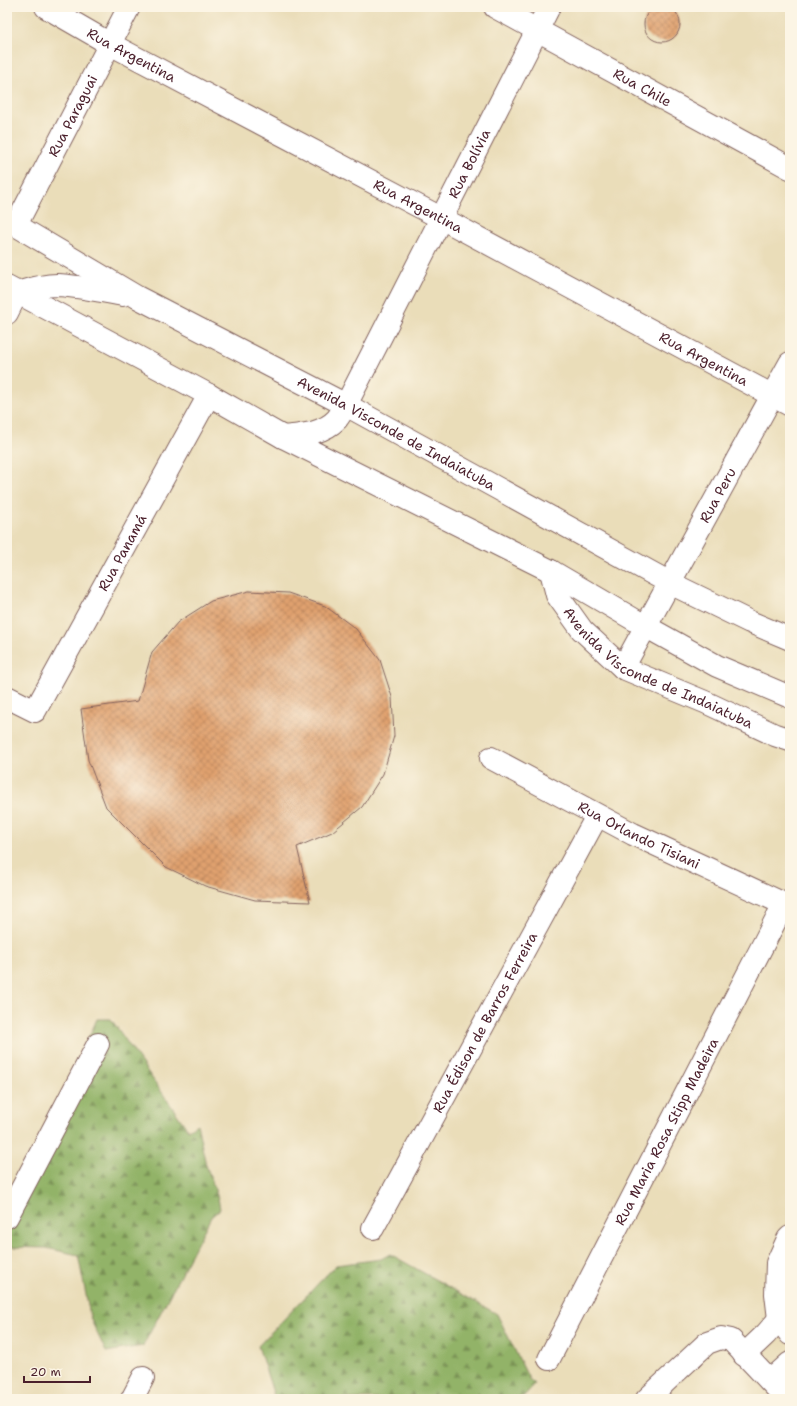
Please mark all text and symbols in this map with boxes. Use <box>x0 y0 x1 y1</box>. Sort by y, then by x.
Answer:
street label: Rua Argentina <box>84 24 179 86</box>
street label: Rua Chile <box>610 64 675 111</box>
street label: Rua Paraguai <box>44 72 101 160</box>
street label: Rua Bolívia <box>444 126 494 201</box>
street label: Rua Argentina <box>370 175 466 237</box>
street label: Rua Argentina <box>656 328 752 390</box>
street label: Avenida Visconde de Indaiatuba <box>294 372 499 494</box>
street label: Rua Peru <box>695 464 740 526</box>
street label: Rua Panamá <box>94 511 151 594</box>
street label: Avenida Visconde de Indaiatuba <box>559 603 756 732</box>
street label: Rua Orlando Tisiani <box>575 797 703 873</box>
street label: Rua Édison de Barros Ferreira <box>428 929 541 1116</box>
street label: Rua Maria Rosa Stipp Madeira <box>611 1034 722 1228</box>
scale bar <box>24 1358 90 1384</box>
text: 20 m <box>30 1364 61 1380</box>

